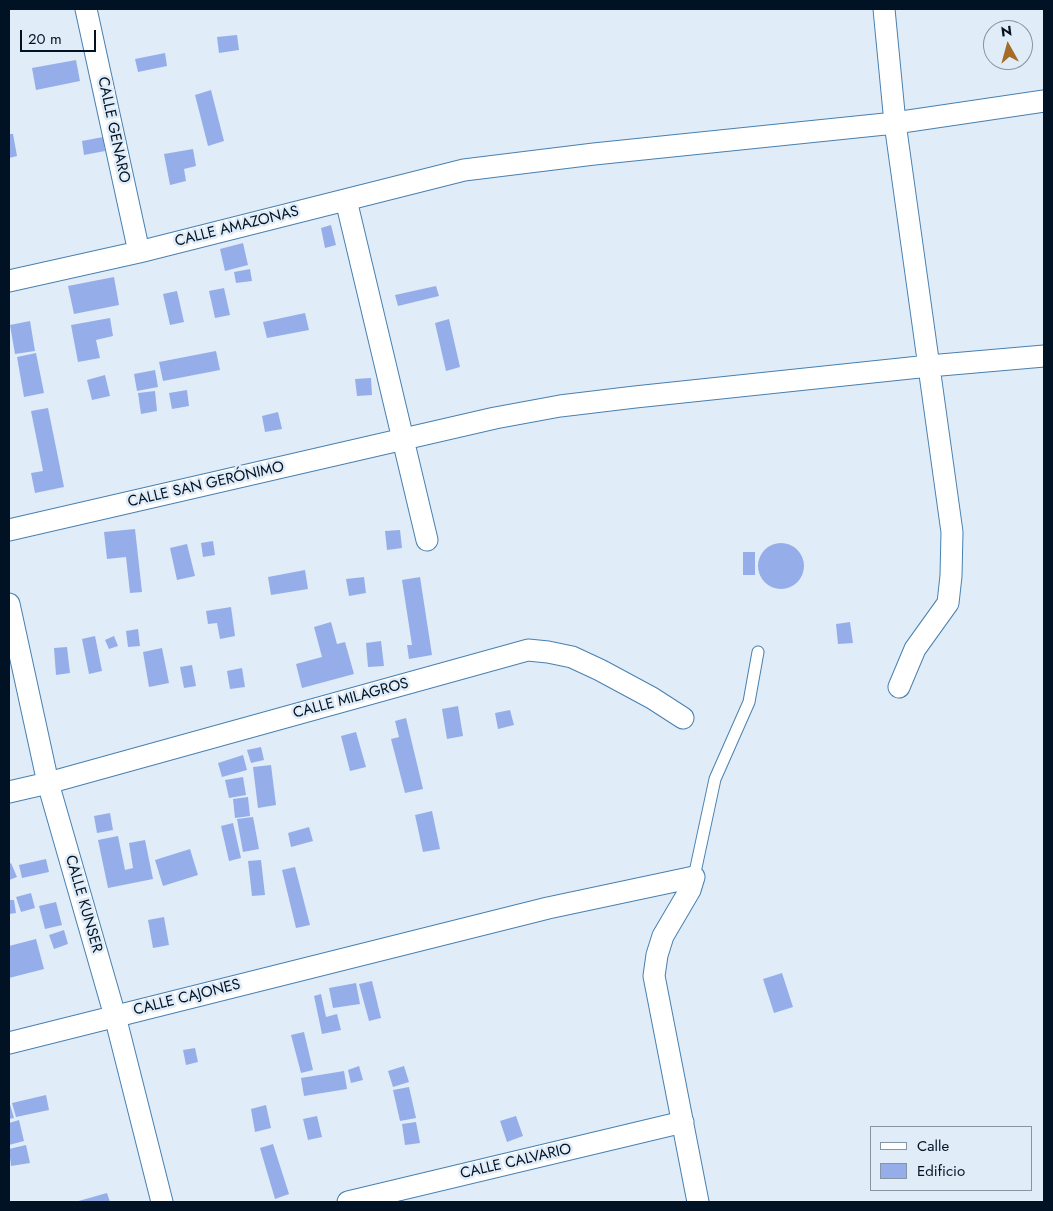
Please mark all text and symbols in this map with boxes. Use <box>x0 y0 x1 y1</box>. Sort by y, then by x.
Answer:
scale bar <box>22 20 99 52</box>
north arrow <box>983 20 1033 70</box>
text: N <box>1000 21 1013 42</box>
text: 20 m <box>28 28 62 50</box>
street label: CALLE GENARO <box>93 75 133 185</box>
street label: CALLE AMAZONAS <box>173 203 301 251</box>
street label: CALLE SAN GERÓNIMO <box>126 458 286 512</box>
street label: CALLE MILAGROS <box>291 675 411 723</box>
street label: CALLE KUNSER <box>60 853 106 955</box>
street label: CALLE CAJONES <box>132 976 242 1020</box>
legend <box>870 1126 1033 1191</box>
text: Calle <box>917 1135 949 1157</box>
street label: CALLE CALVARIO <box>459 1140 573 1184</box>
text: Edificio <box>917 1160 965 1182</box>

